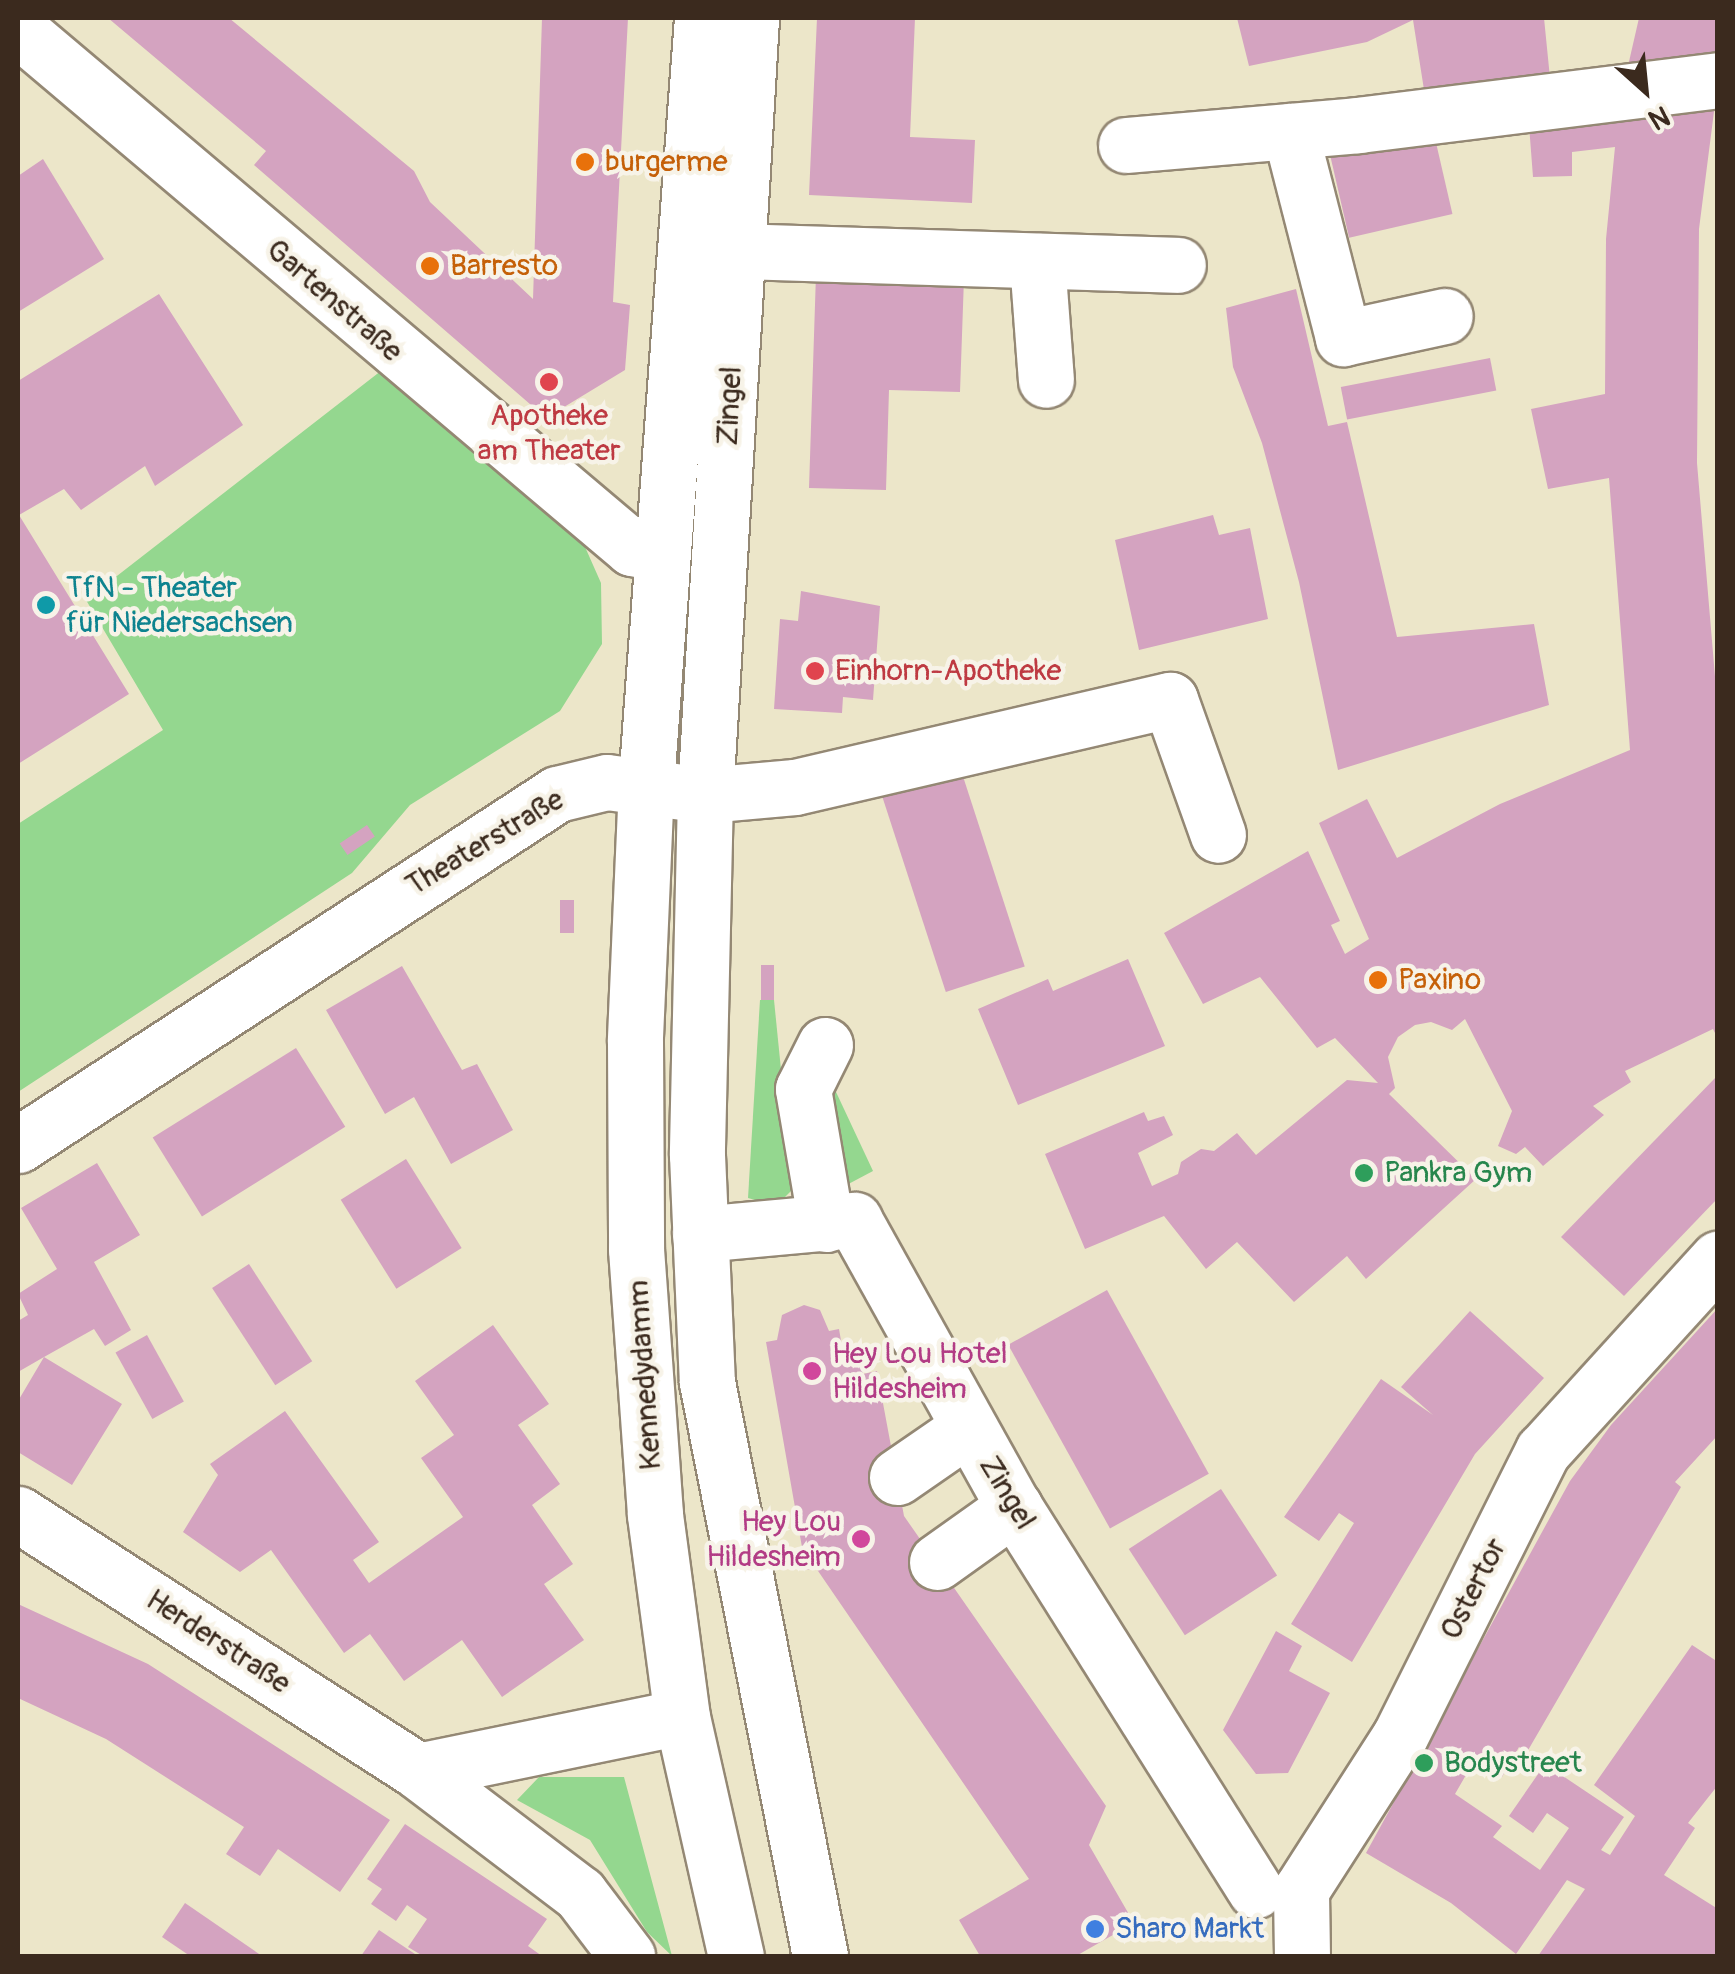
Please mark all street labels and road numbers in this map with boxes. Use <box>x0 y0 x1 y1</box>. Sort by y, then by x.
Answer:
street label: Gartenstraße <box>259 232 409 370</box>
street label: Zingel <box>710 365 750 447</box>
street label: Theaterstraße <box>400 782 570 904</box>
street label: Kennedydamm <box>620 1279 670 1471</box>
street label: Zingel <box>971 1450 1043 1536</box>
street label: Ostertor <box>1433 1532 1515 1646</box>
street label: Herderstraße <box>139 1582 297 1702</box>

